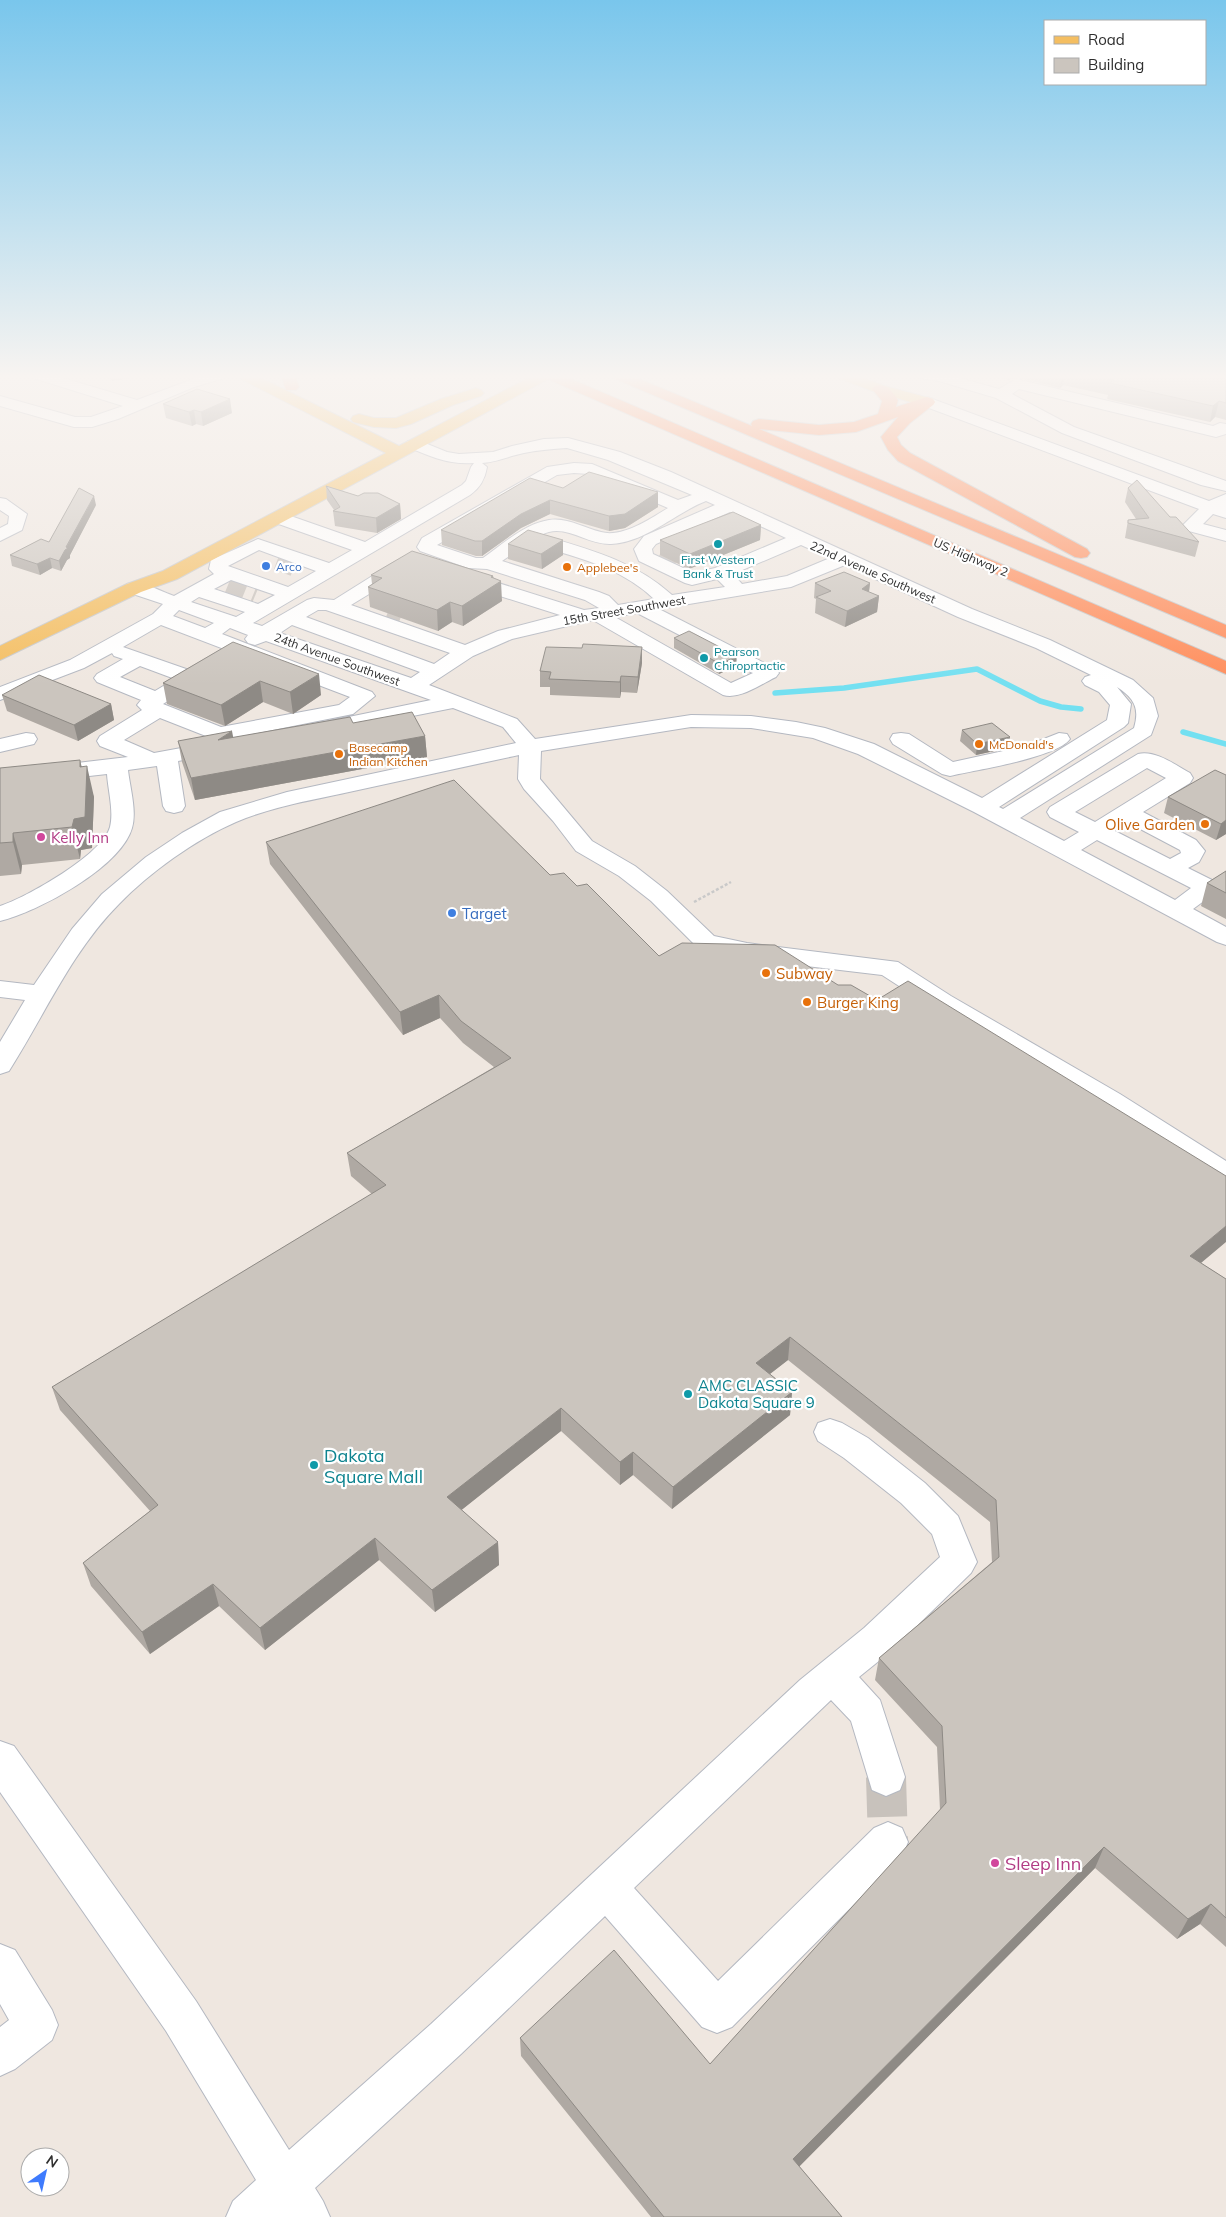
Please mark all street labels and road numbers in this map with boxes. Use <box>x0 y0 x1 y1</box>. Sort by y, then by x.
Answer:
street label: US Highway 2 <box>931 535 1011 579</box>
street label: 22nd Avenue Southwest <box>808 537 938 607</box>
street label: 15th Street Southwest <box>561 592 687 628</box>
street label: 24th Avenue Southwest <box>272 629 402 689</box>

